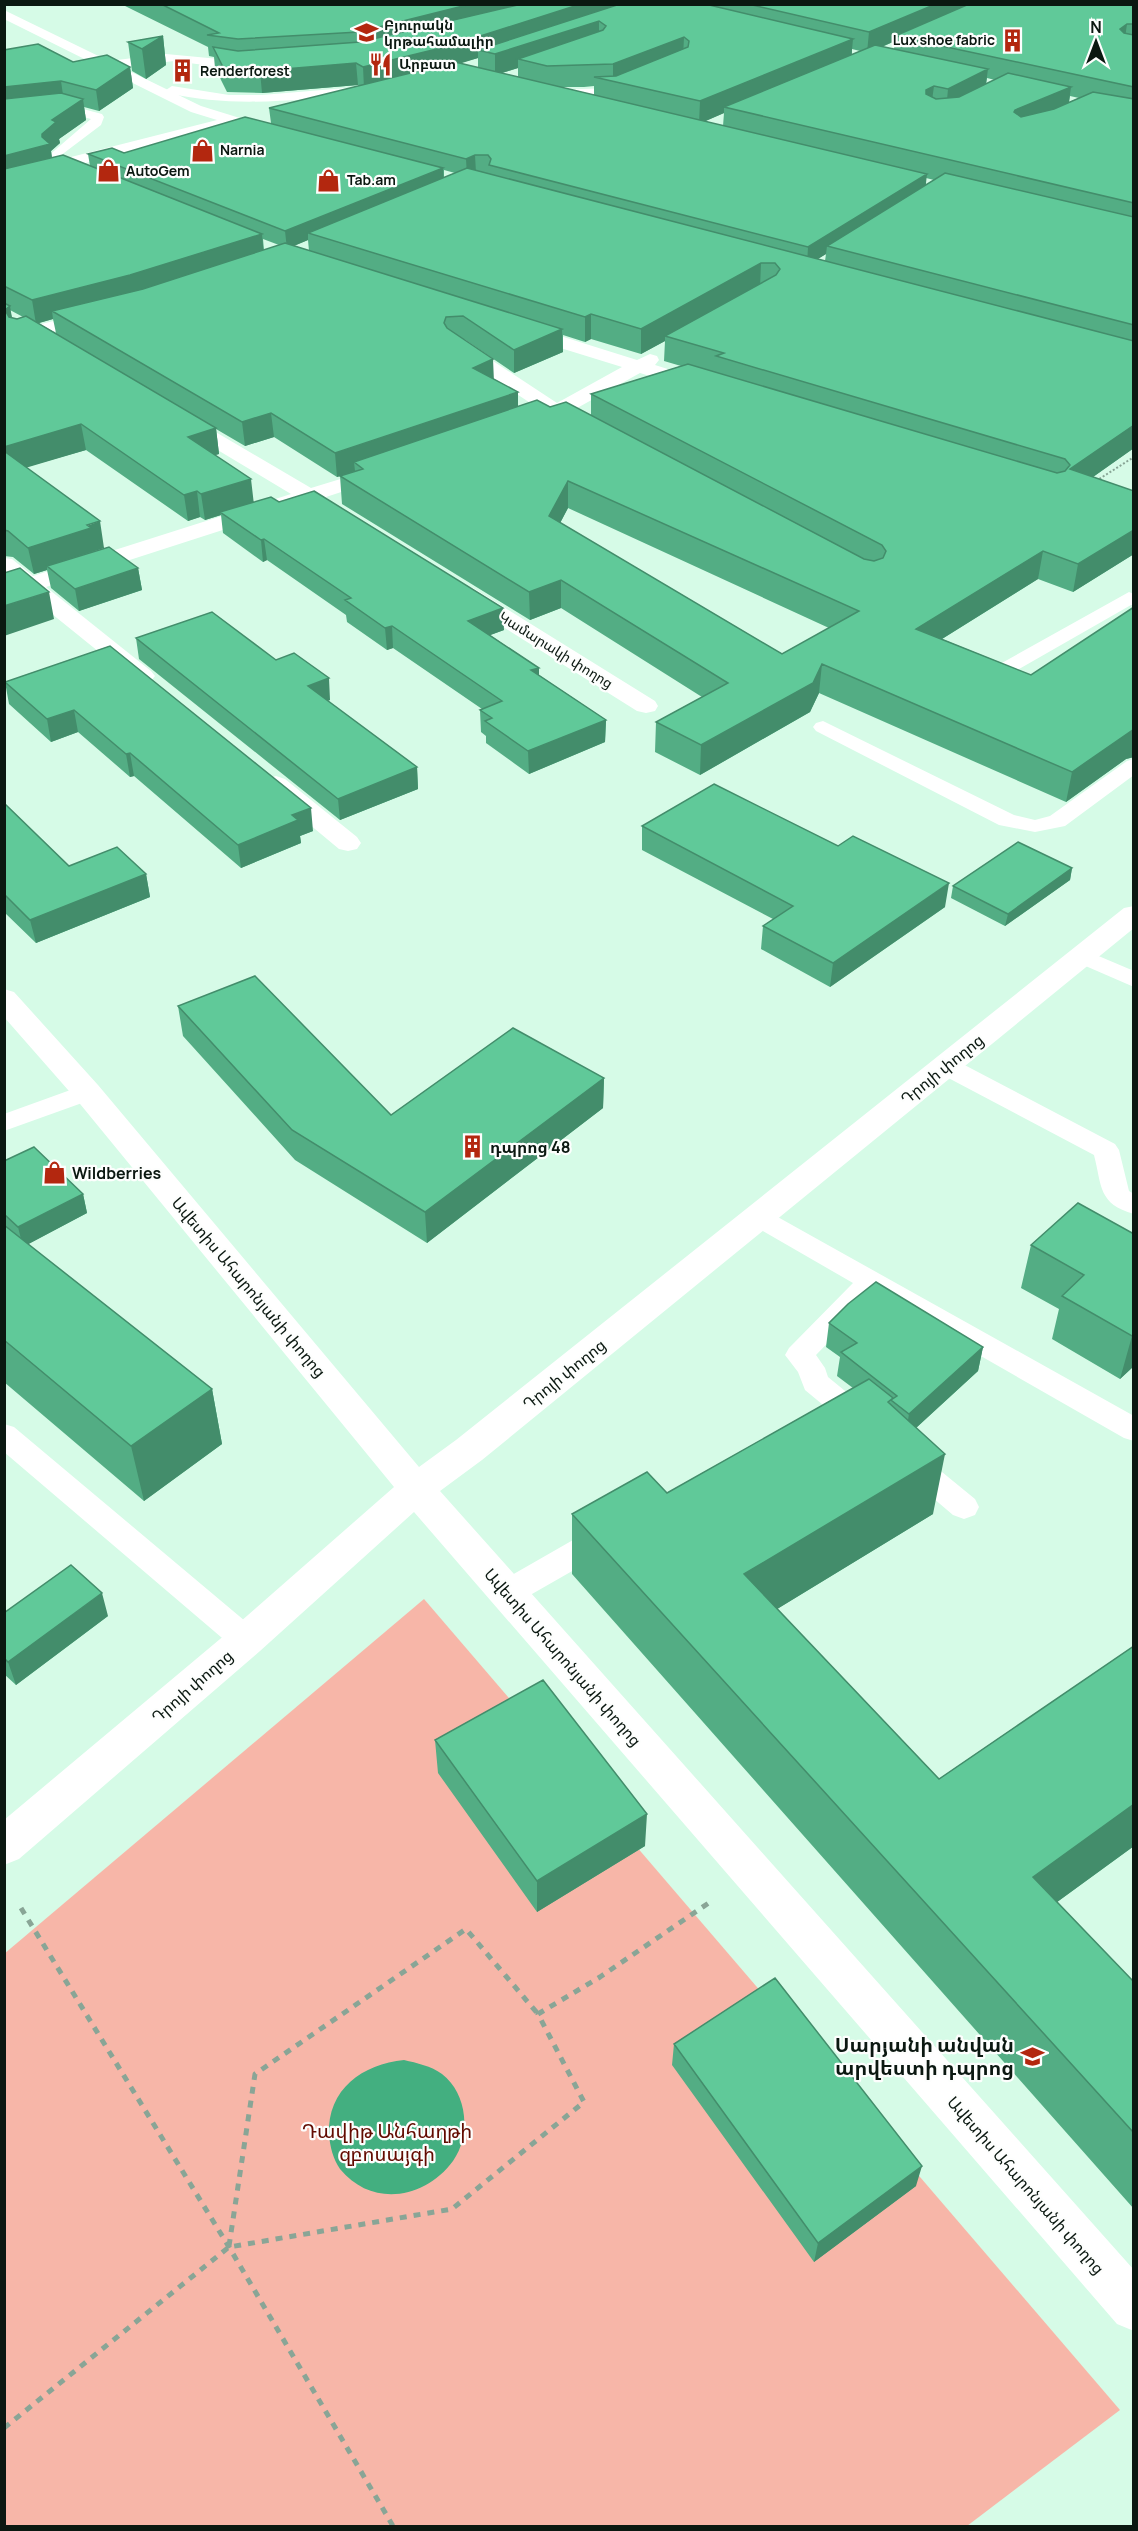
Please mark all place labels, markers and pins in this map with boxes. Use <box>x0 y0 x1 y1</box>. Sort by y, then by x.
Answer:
place label: Բյուրակն կրթահամալիր <box>384 15 494 50</box>
school or university icon: Բյուրակն կրթահամալիր <box>353 20 379 46</box>
building icon: Lux shoe fabric <box>1000 27 1026 53</box>
place label: Lux shoe fabric <box>893 30 995 49</box>
restaurant icon: Արբատ <box>368 51 394 77</box>
place label: Արբատ <box>399 54 456 73</box>
building icon: Renderforest <box>169 58 195 84</box>
place label: Renderforest <box>200 61 290 80</box>
shop icon: Narnia <box>189 137 215 163</box>
place label: Narnia <box>220 140 264 159</box>
shop icon: AutoGem <box>95 158 121 184</box>
place label: AutoGem <box>126 161 190 180</box>
shop icon: Tab.am <box>316 167 342 193</box>
place label: Tab.am <box>347 170 396 189</box>
building icon: դպրոց 48 <box>459 1134 485 1160</box>
place label: դպրոց 48 <box>490 1136 570 1158</box>
shop icon: Wildberries <box>41 1160 67 1186</box>
place label: Wildberries <box>72 1162 162 1184</box>
place label: Սարյանի անվան արվեստի դպրոց <box>835 2031 1014 2081</box>
school or university icon: Սարյանի անվան արվեստի դպրոց <box>1019 2044 1045 2070</box>

